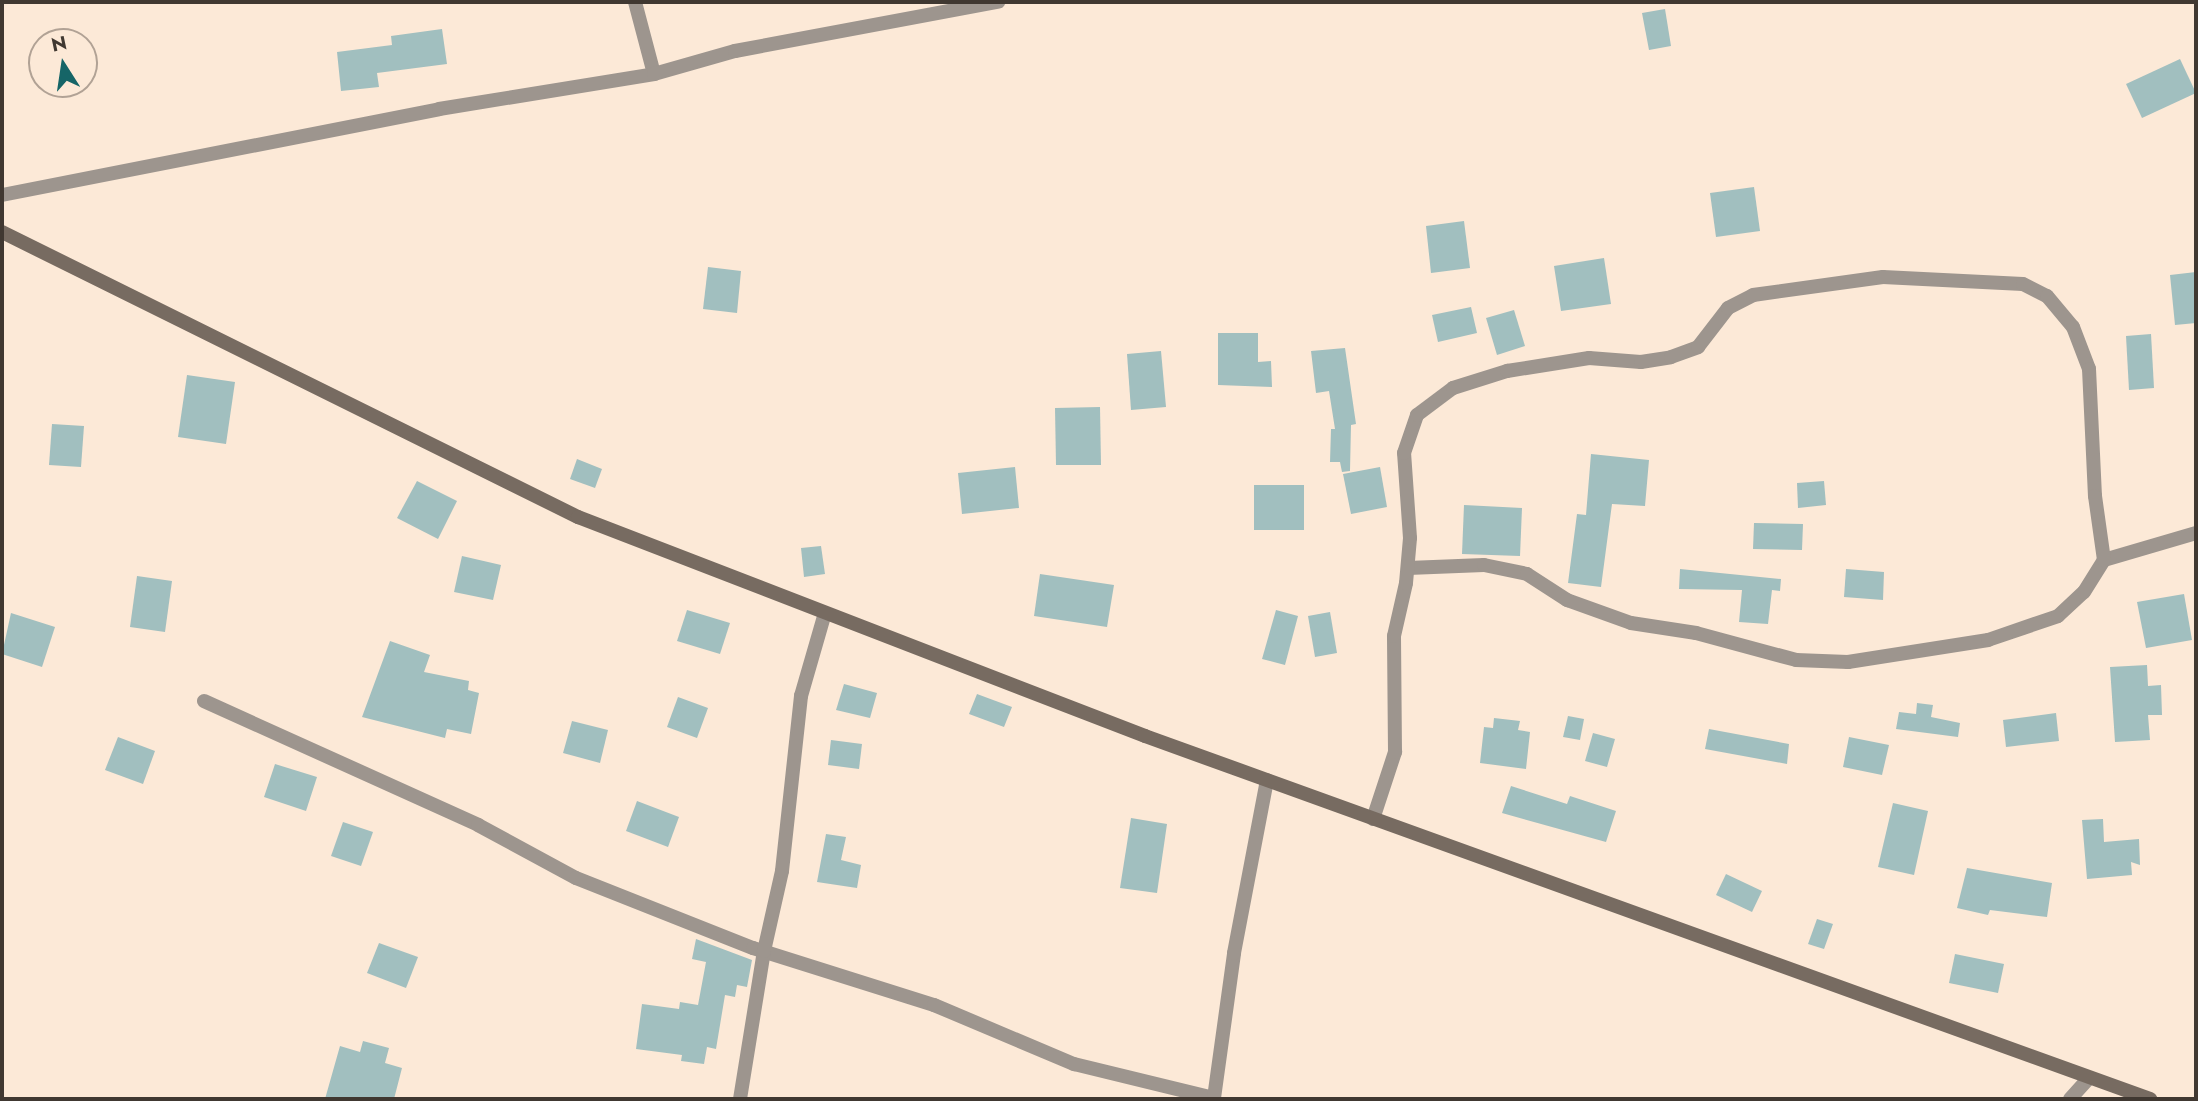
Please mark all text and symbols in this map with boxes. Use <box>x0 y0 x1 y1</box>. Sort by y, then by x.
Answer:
north arrow <box>28 28 98 98</box>
text: N <box>49 29 69 59</box>

